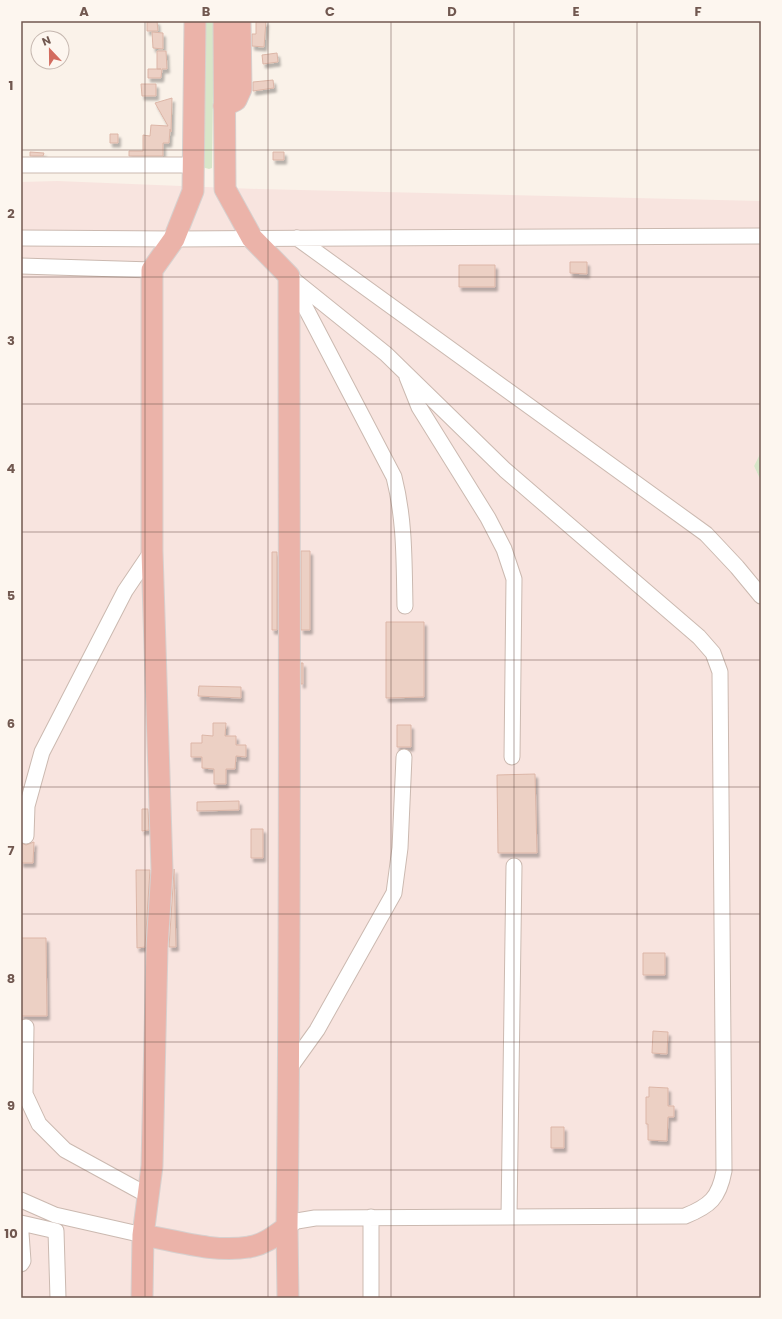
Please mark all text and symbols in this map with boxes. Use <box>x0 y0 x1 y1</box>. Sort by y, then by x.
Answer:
text: A <box>79 2 89 21</box>
text: B <box>202 2 211 21</box>
text: C <box>325 2 335 21</box>
text: D <box>447 2 457 21</box>
text: E <box>572 2 580 21</box>
text: F <box>694 2 702 21</box>
north arrow <box>30 30 70 70</box>
text: N <box>39 32 53 50</box>
text: 1 <box>9 76 13 95</box>
text: 2 <box>7 204 15 223</box>
text: 3 <box>7 331 15 350</box>
text: 4 <box>7 459 16 478</box>
text: 5 <box>7 586 15 605</box>
text: 6 <box>7 714 15 733</box>
text: 7 <box>8 841 15 860</box>
text: 8 <box>7 969 15 988</box>
text: 9 <box>7 1096 15 1115</box>
text: 10 <box>4 1224 18 1243</box>

